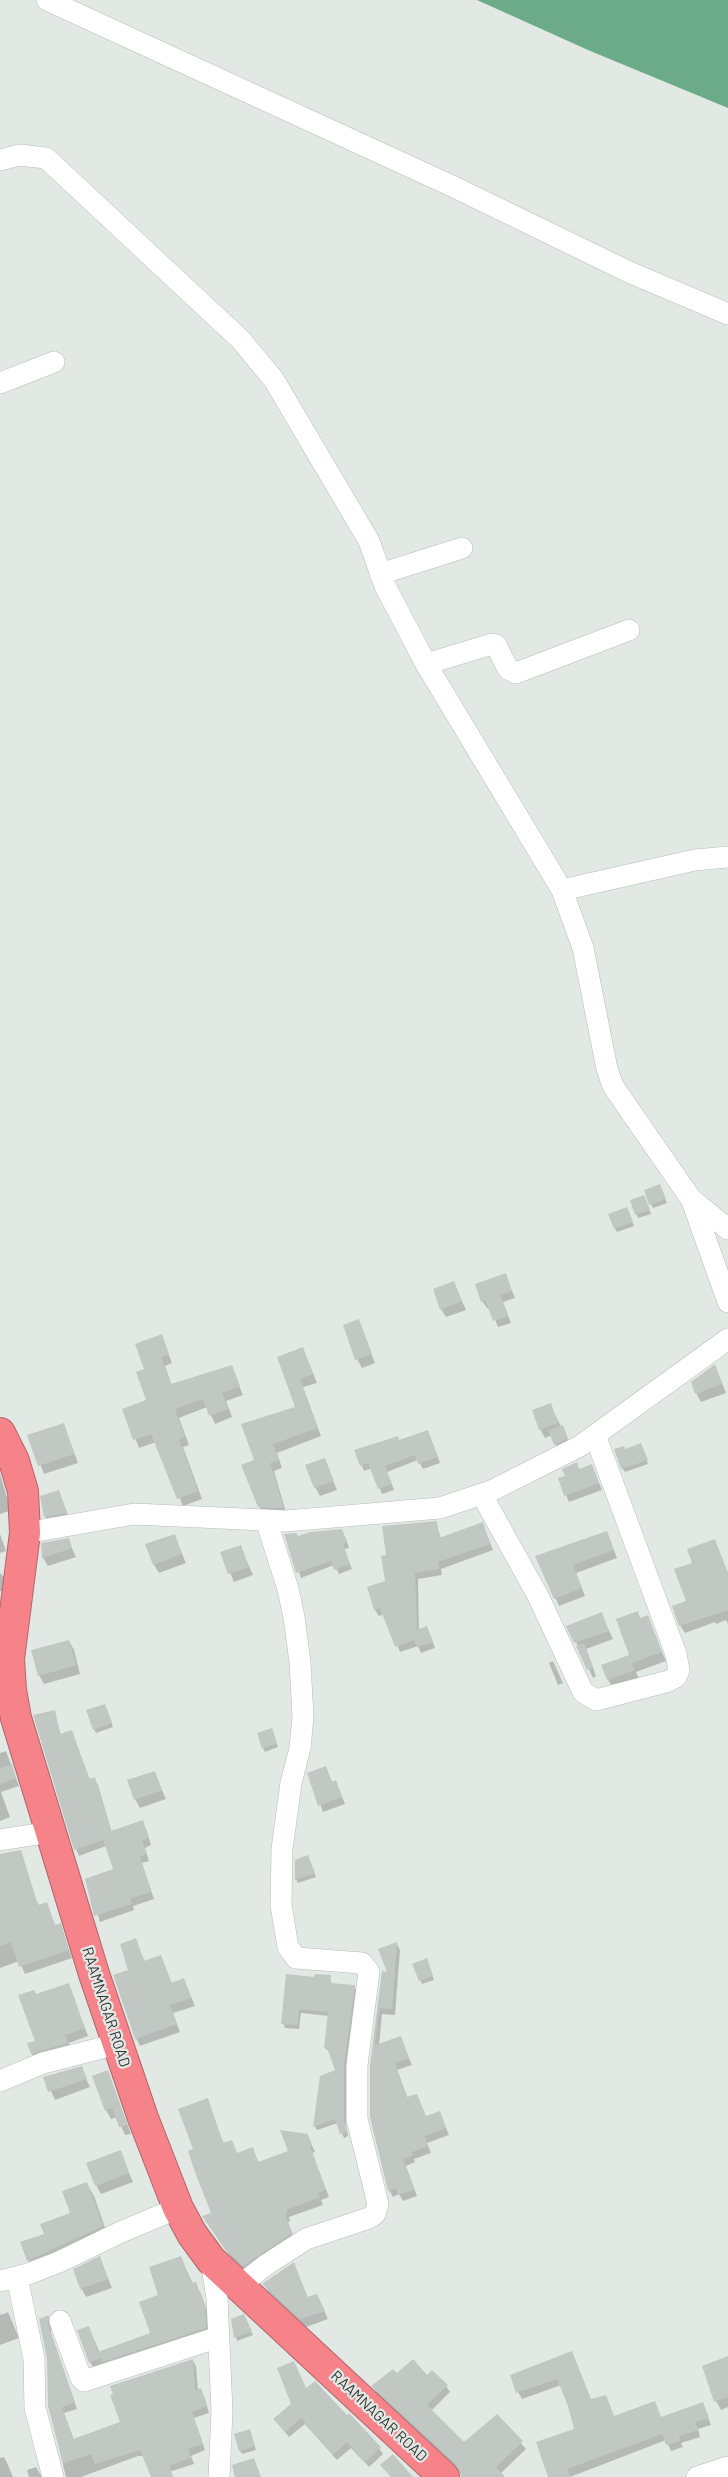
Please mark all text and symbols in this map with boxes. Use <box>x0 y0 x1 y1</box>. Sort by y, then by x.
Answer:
street label: RAAMNAGAR ROAD <box>78 1945 134 2069</box>
street label: RAAMNAGAR ROAD <box>327 2367 431 2465</box>

